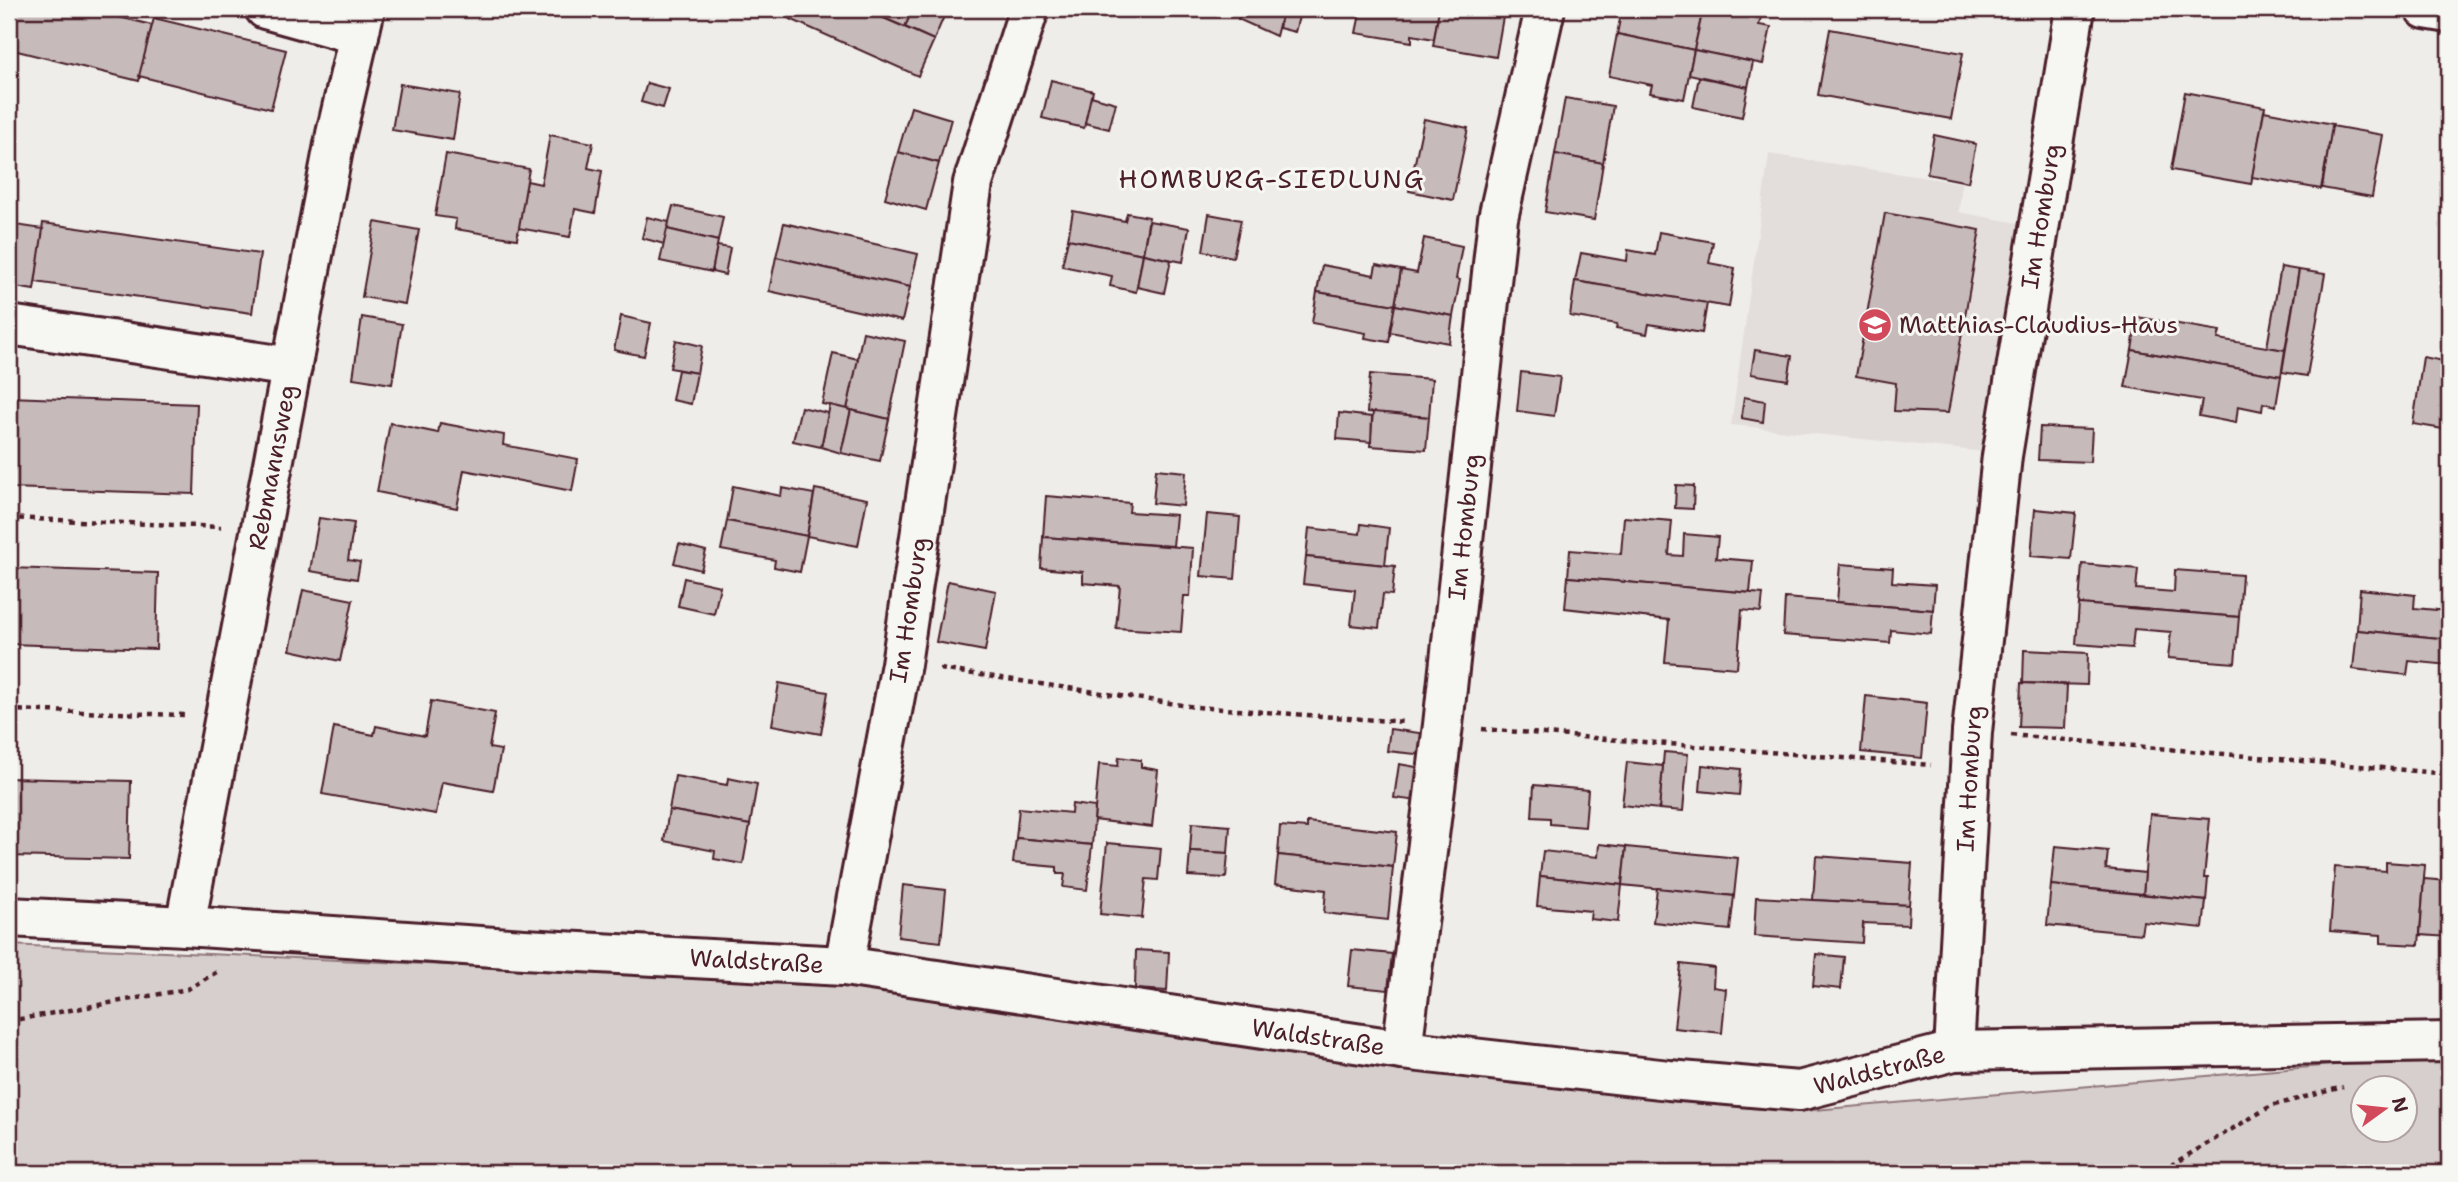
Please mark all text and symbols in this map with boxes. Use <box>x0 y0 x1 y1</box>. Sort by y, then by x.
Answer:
street label: Im Homburg <box>2014 141 2069 291</box>
district label: HOMBURG-SIEDLUNG <box>1119 161 1425 196</box>
school or university icon: Matthias-Claudius-Haus <box>1856 306 1894 344</box>
place label: Matthias-Claudius-Haus <box>1899 309 2178 341</box>
street label: Rebmannsweg <box>241 382 304 553</box>
street label: Im Homburg <box>1441 452 1488 602</box>
street label: Im Homburg <box>882 535 936 685</box>
street label: Im Homburg <box>1949 703 1991 853</box>
street label: Waldstraße <box>689 942 825 981</box>
street label: Waldstraße <box>1249 1012 1387 1063</box>
street label: Waldstraße <box>1810 1038 1949 1103</box>
north arrow <box>2350 1074 2420 1144</box>
text: N <box>2386 1094 2414 1115</box>

